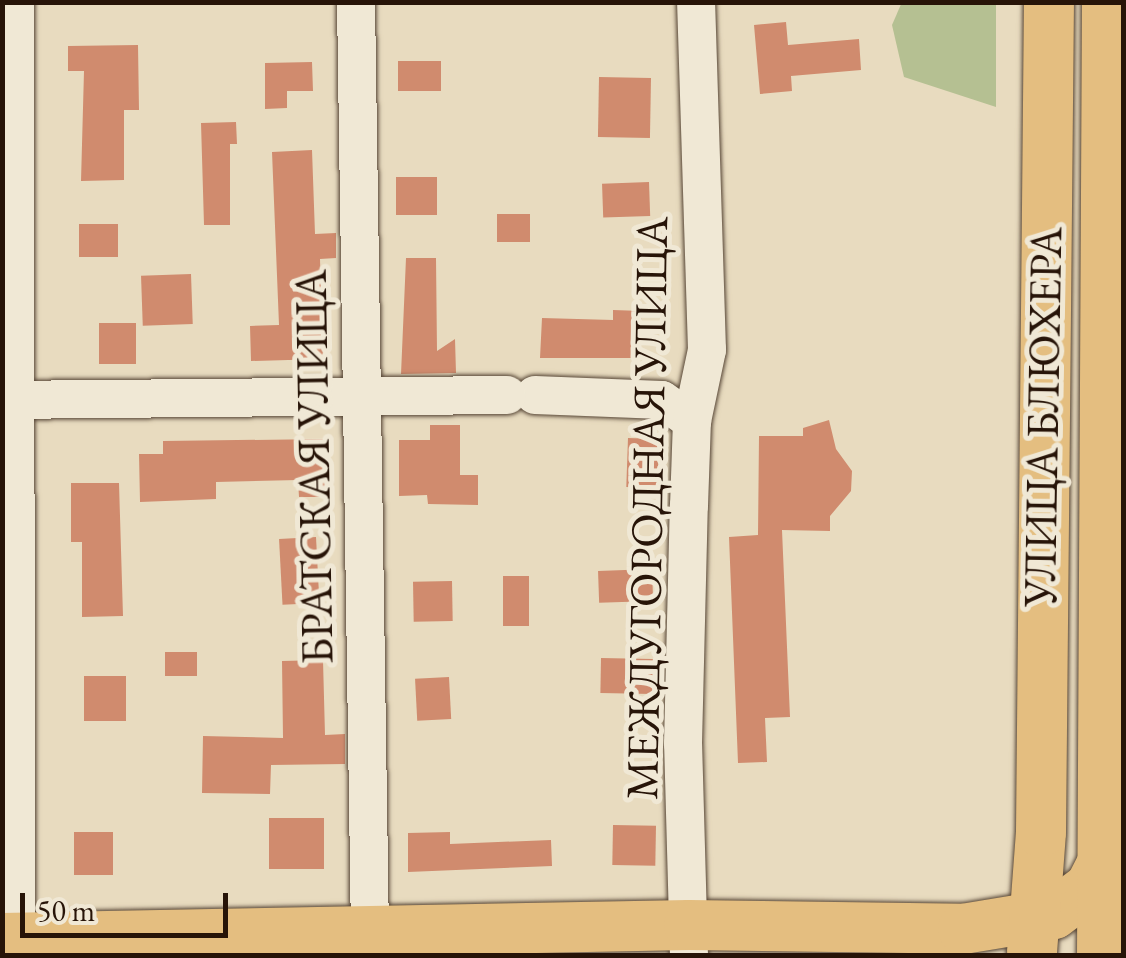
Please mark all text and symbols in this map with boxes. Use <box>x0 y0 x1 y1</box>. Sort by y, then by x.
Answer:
street label: МЕЖДУГОРОДНАЯ УЛИЦА <box>615 216 679 800</box>
street label: УЛИЦА БЛЮХЕРА <box>1013 227 1073 607</box>
street label: БРАТСКАЯ УЛИЦА <box>284 269 344 665</box>
scale bar <box>25 873 232 935</box>
text: 50 m <box>37 891 95 930</box>

